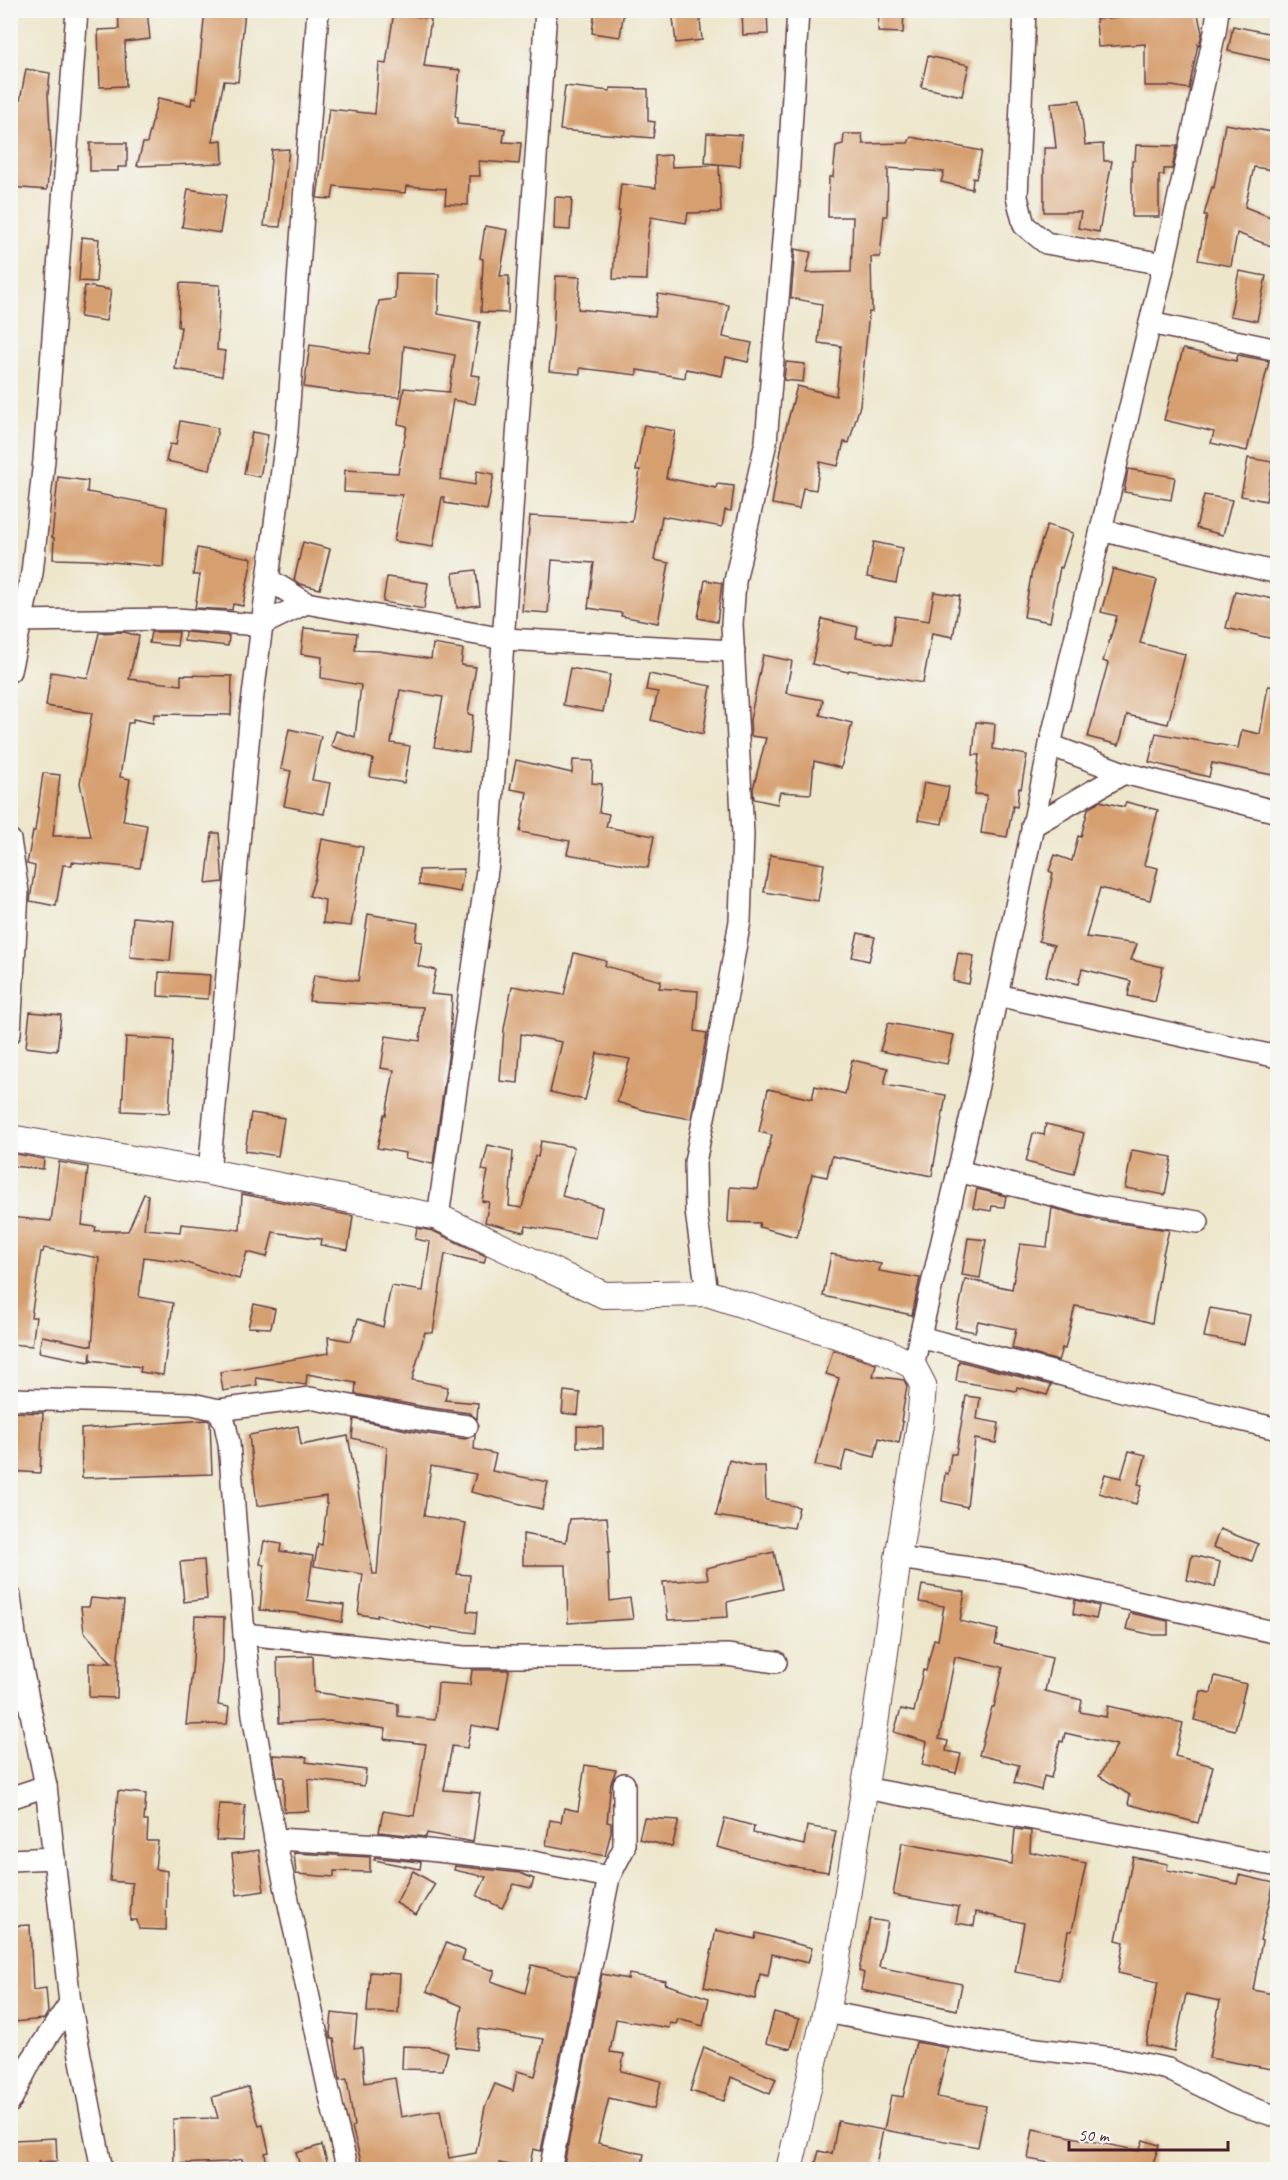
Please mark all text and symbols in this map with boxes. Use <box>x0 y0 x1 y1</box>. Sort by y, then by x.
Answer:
scale bar <box>1069 2114 1228 2152</box>
text: 50 m <box>1078 2124 1111 2146</box>

